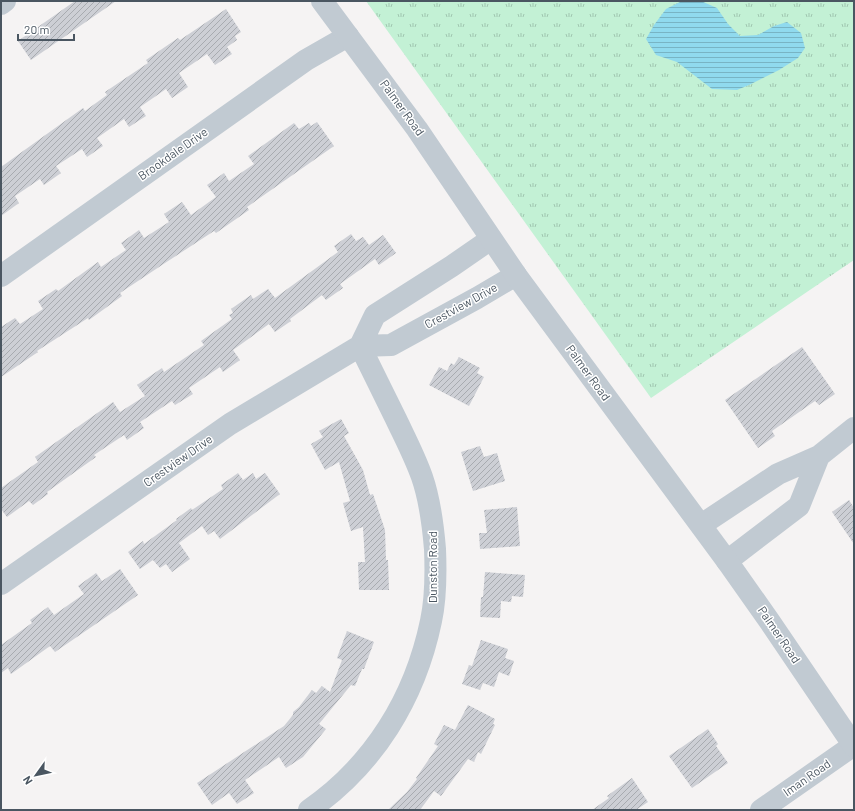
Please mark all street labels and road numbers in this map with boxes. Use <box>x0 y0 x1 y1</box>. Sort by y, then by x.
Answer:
street label: Palmer Road <box>378 77 428 138</box>
street label: Brookdale Drive <box>135 124 210 182</box>
street label: Crestview Drive <box>422 279 499 331</box>
street label: Palmer Road <box>564 342 614 403</box>
street label: Crestview Drive <box>140 431 215 489</box>
street label: Dunston Road <box>425 531 439 603</box>
street label: Palmer Road <box>756 603 804 666</box>
street label: Iman Road <box>780 756 833 799</box>

